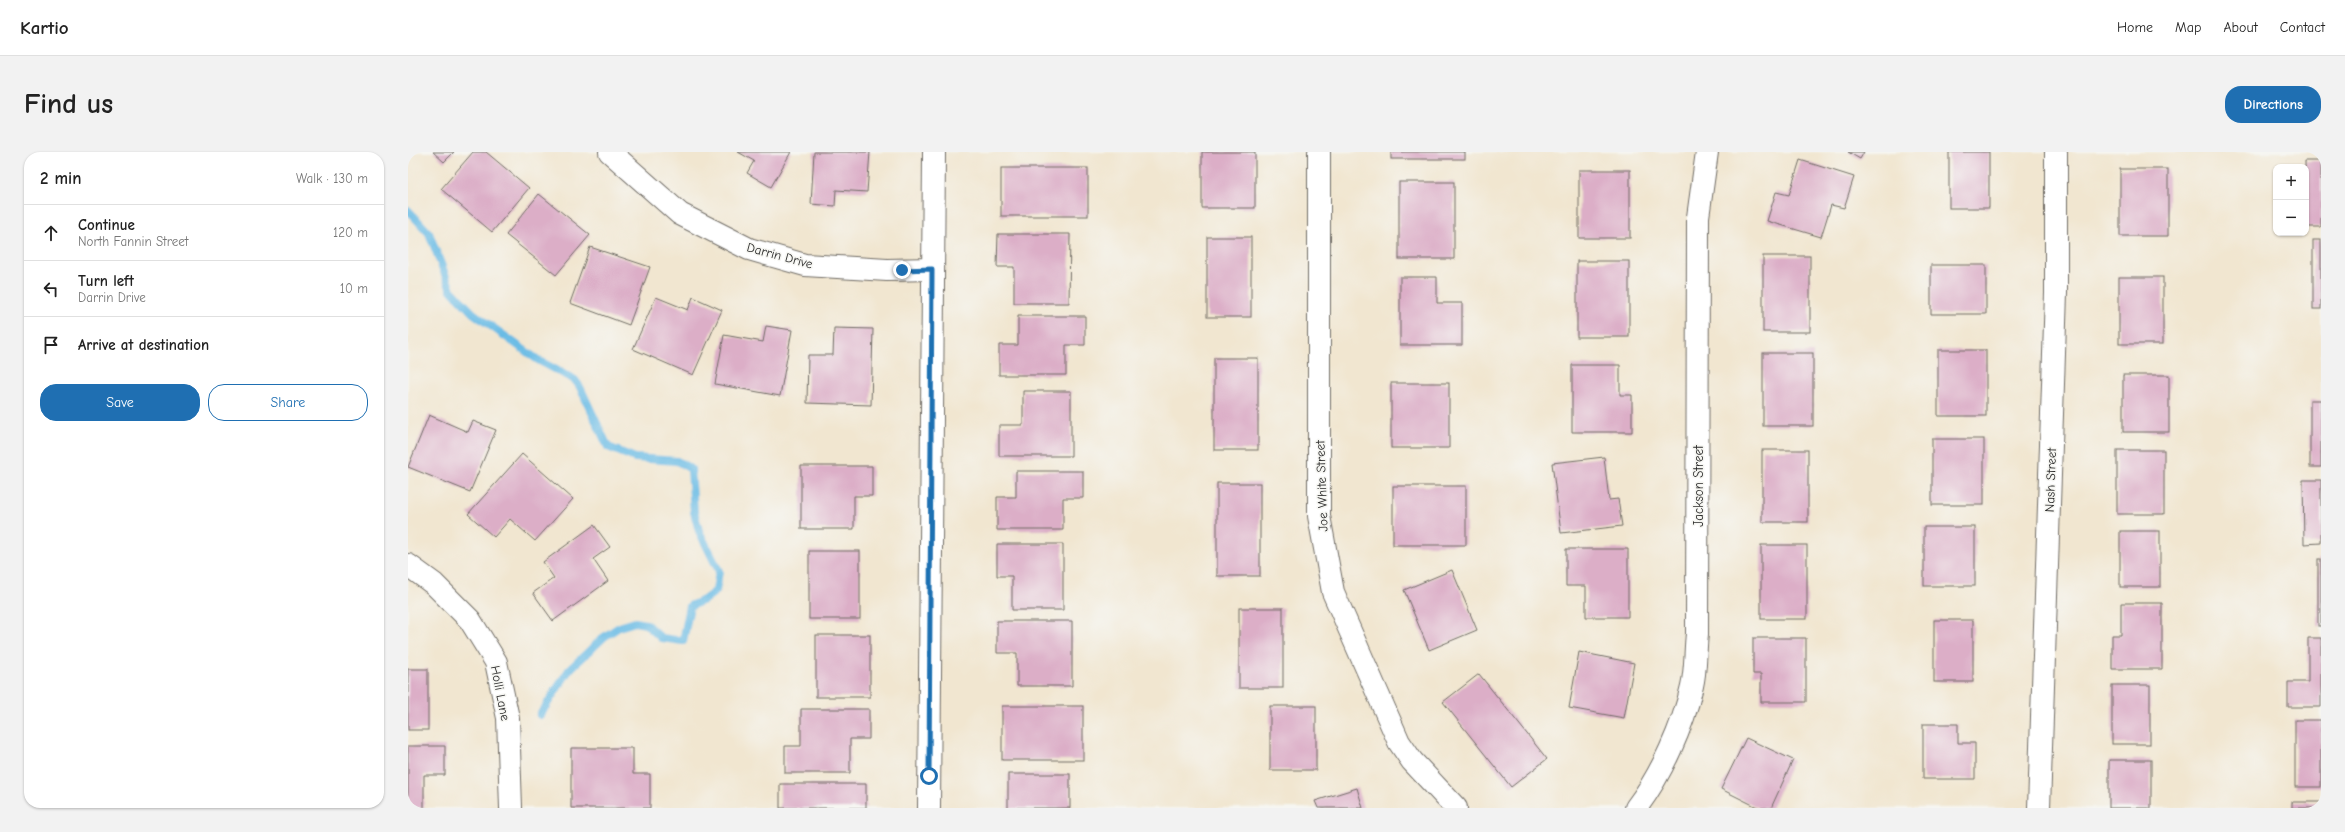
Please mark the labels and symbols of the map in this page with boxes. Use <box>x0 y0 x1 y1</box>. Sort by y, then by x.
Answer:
street label: Darrin Drive <box>745 239 815 272</box>
route end <box>893 261 911 279</box>
street label: Joe White Street <box>1312 439 1331 532</box>
street label: Jackson Street <box>1691 444 1706 527</box>
street label: Nash Street <box>2042 446 2059 513</box>
street label: Holli Lane <box>488 664 513 722</box>
route start <box>920 767 938 785</box>

